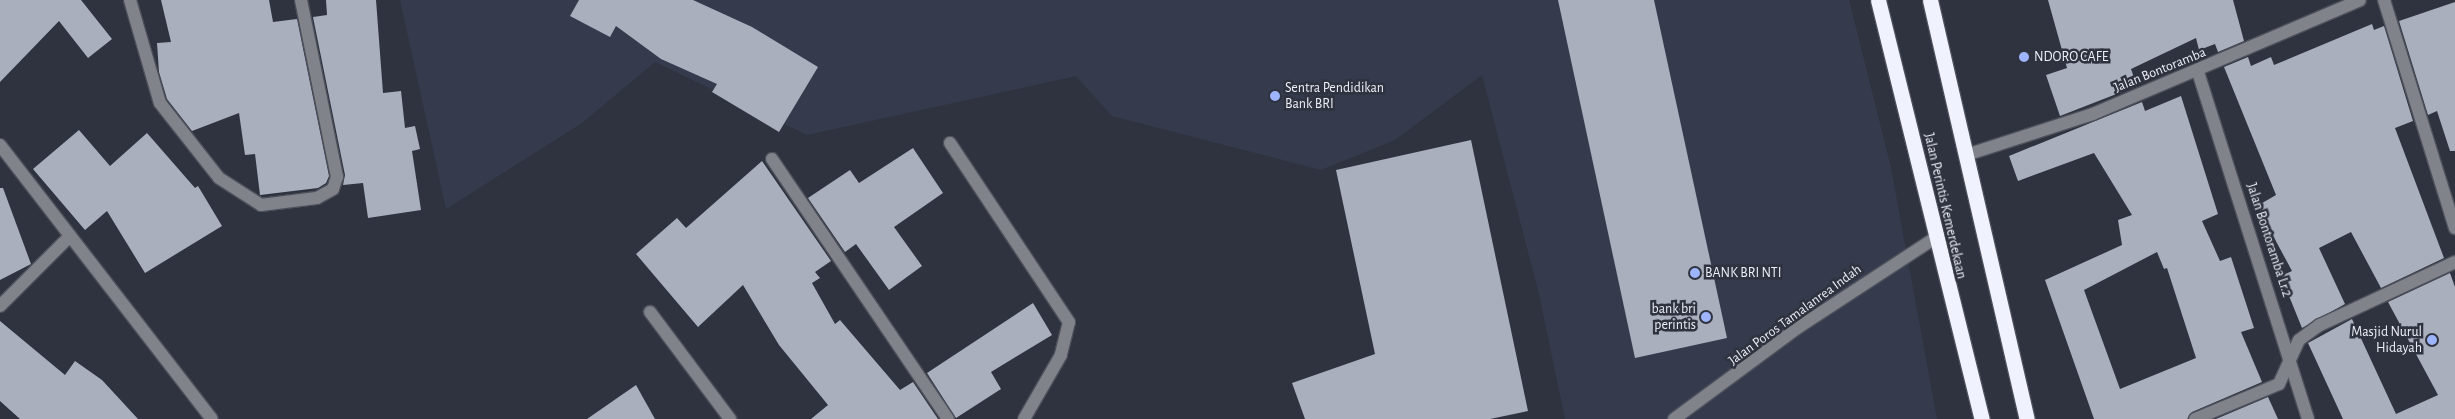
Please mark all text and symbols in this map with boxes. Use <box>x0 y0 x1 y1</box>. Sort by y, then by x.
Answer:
street label: Jalan Bontoramba <box>2112 44 2208 96</box>
place label: NDORO CAFE <box>2034 49 2109 65</box>
marker: NDORO CAFE <box>2018 51 2030 63</box>
place label: Sentra Pendidikan Bank BRI <box>1285 80 1384 112</box>
marker: Sentra Pendidikan Bank BRI <box>1269 90 1281 102</box>
street label: Jalan Perintis Kemerdekaan <box>1920 131 1970 281</box>
street label: Jalan Bontoramba Lr.2 <box>2243 181 2295 299</box>
street label: Jalan Poros Tamalanrea Indah <box>1725 261 1865 369</box>
place label: BANK BRI NTI <box>1705 265 1781 281</box>
marker: BANK BRI NTI <box>1689 267 1701 279</box>
place label: bank bri perintis <box>1652 301 1696 334</box>
marker: bank bri perintis <box>1700 311 1712 323</box>
place label: Masjid Nurul Hidayah <box>2351 324 2422 357</box>
marker: Masjid Nurul Hidayah <box>2426 334 2438 346</box>

